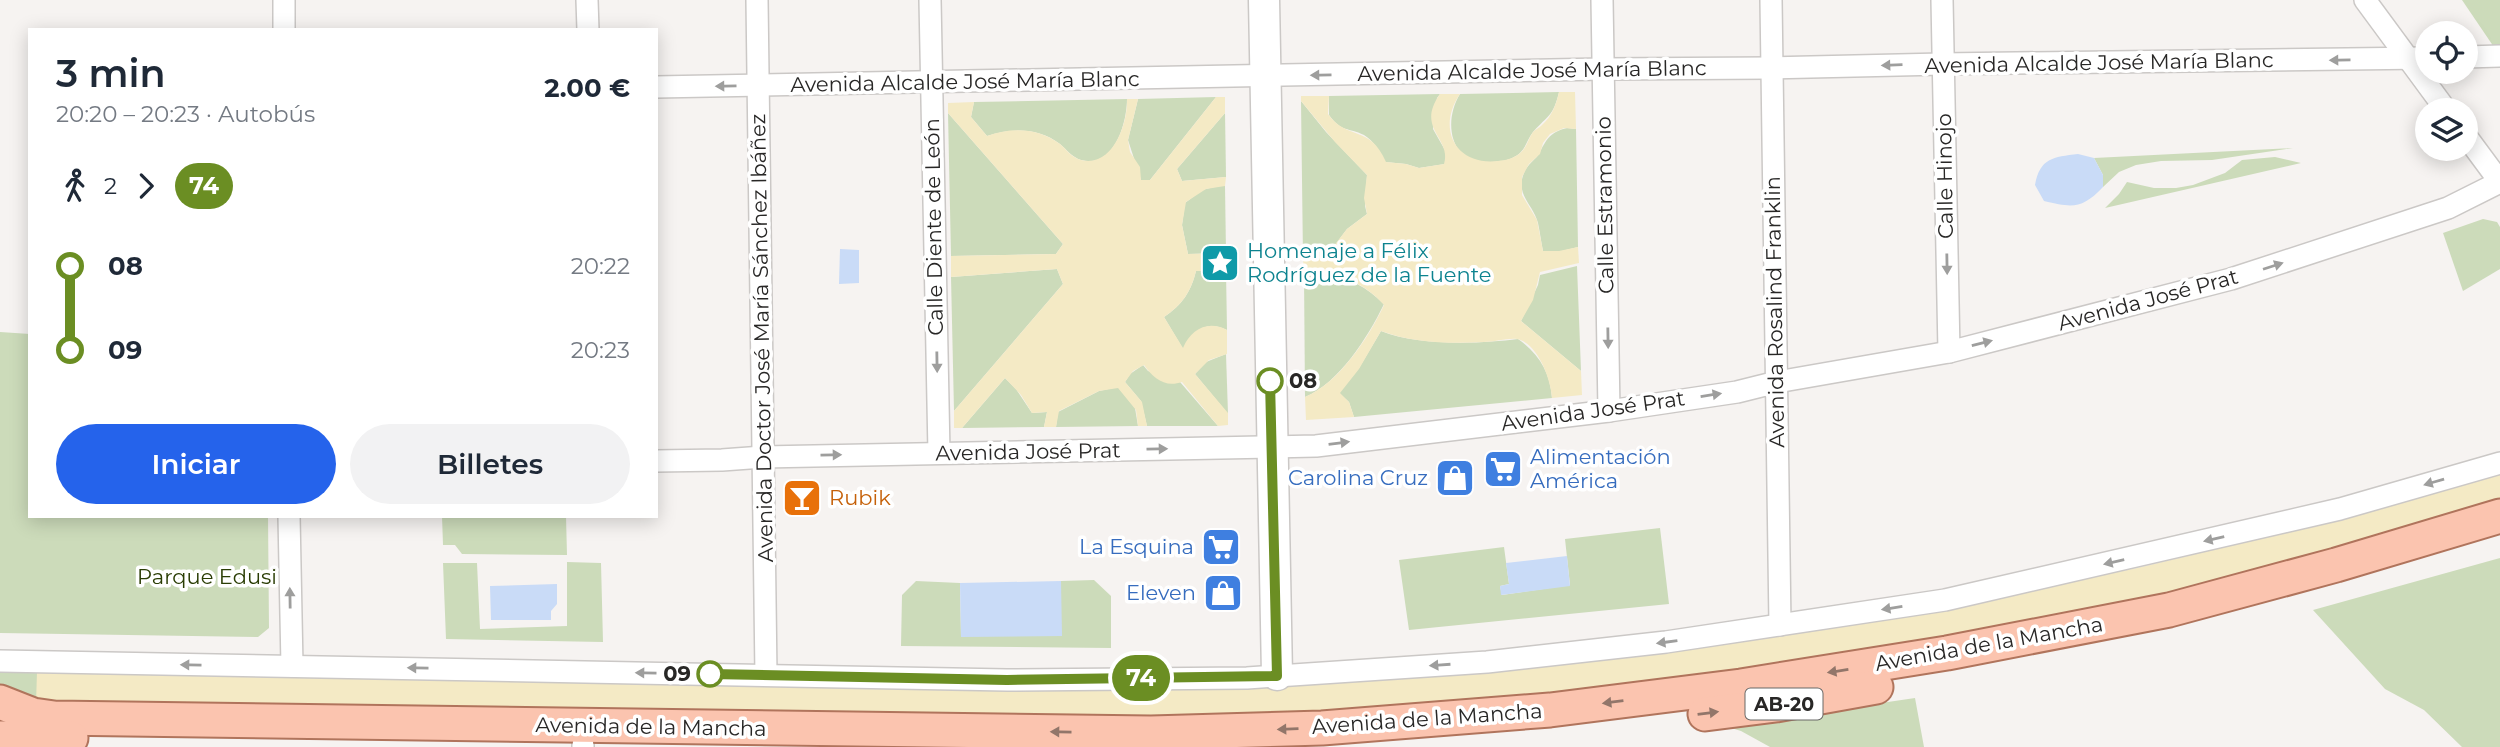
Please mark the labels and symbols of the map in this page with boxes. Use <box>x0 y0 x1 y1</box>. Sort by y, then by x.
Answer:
street label: Avenida Alcalde José María Blanc <box>1924 47 2274 78</box>
one-way arrow <box>2328 54 2350 66</box>
street label: Avenida Alcalde José María Blanc <box>1357 55 1707 86</box>
one-way arrow <box>1880 59 1902 71</box>
street label: Avenida Alcalde José María Blanc <box>790 66 1140 97</box>
one-way arrow <box>1310 70 1332 81</box>
one-way arrow <box>715 80 737 92</box>
street label: Avenida Doctor José María Sánchez Ibáñez <box>745 113 778 563</box>
street label: Calle Hinojo <box>1931 113 1958 239</box>
street label: Calle Estramonio <box>1590 116 1619 294</box>
street label: Calle Diente de León <box>919 118 948 336</box>
street label: Avenida Rosalind Franklin <box>1760 176 1789 448</box>
place label: Homenaje a Félix Rodríguez de la Fuente <box>1247 238 1492 287</box>
place icon: Homenaje a Félix Rodríguez de la Fuente <box>1199 242 1241 284</box>
one-way arrow <box>1942 253 1953 275</box>
one-way arrow <box>2262 260 2283 270</box>
street label: Avenida José Prat <box>2055 263 2241 336</box>
one-way arrow <box>1602 327 1613 349</box>
one-way arrow <box>1971 337 1993 348</box>
one-way arrow <box>931 351 942 373</box>
marker: 08 <box>1257 368 1283 394</box>
place label: 08 <box>1289 368 1317 393</box>
street label: Avenida José Prat <box>1499 385 1686 436</box>
one-way arrow <box>1700 390 1722 401</box>
street label: Avenida José Prat <box>935 437 1121 466</box>
one-way arrow <box>1329 437 1351 448</box>
one-way arrow <box>1146 444 1168 455</box>
place label: Alimentación América <box>1530 444 1671 493</box>
supermarket icon: Alimentación América <box>1482 448 1524 490</box>
one-way arrow <box>821 450 843 461</box>
shop icon: Carolina Cruz <box>1434 457 1476 499</box>
place label: Carolina Cruz <box>1288 465 1428 490</box>
bar icon: Rubik <box>781 477 823 519</box>
one-way arrow <box>2424 477 2445 487</box>
place label: Rubik <box>829 485 891 510</box>
supermarket icon: La Esquina <box>1200 526 1242 568</box>
place label: La Esquina <box>1079 534 1194 559</box>
one-way arrow <box>2203 534 2225 545</box>
one-way arrow <box>2103 556 2125 567</box>
park label: Parque Edusi <box>137 564 277 589</box>
shop icon: Eleven <box>1202 572 1244 614</box>
place label: Eleven <box>1126 580 1196 605</box>
one-way arrow <box>285 587 296 609</box>
one-way arrow <box>1880 603 1902 614</box>
street label: Avenida de la Mancha <box>1873 611 2105 676</box>
one-way arrow <box>1655 636 1677 647</box>
line badge: 74 <box>1110 655 1172 701</box>
one-way arrow <box>179 659 201 670</box>
one-way arrow <box>1429 660 1451 671</box>
place label: 09 <box>663 661 691 686</box>
marker: 09 <box>697 661 723 687</box>
one-way arrow <box>407 663 429 674</box>
one-way arrow <box>1827 666 1849 677</box>
one-way arrow <box>634 667 656 679</box>
road number: AB-20 <box>1746 688 1823 720</box>
one-way arrow <box>1602 697 1624 708</box>
street label: Avenida de la Mancha <box>1311 698 1543 739</box>
one-way arrow <box>1697 708 1719 719</box>
street label: Avenida de la Mancha <box>535 712 767 741</box>
one-way arrow <box>1277 723 1299 734</box>
one-way arrow <box>1050 726 1072 738</box>

